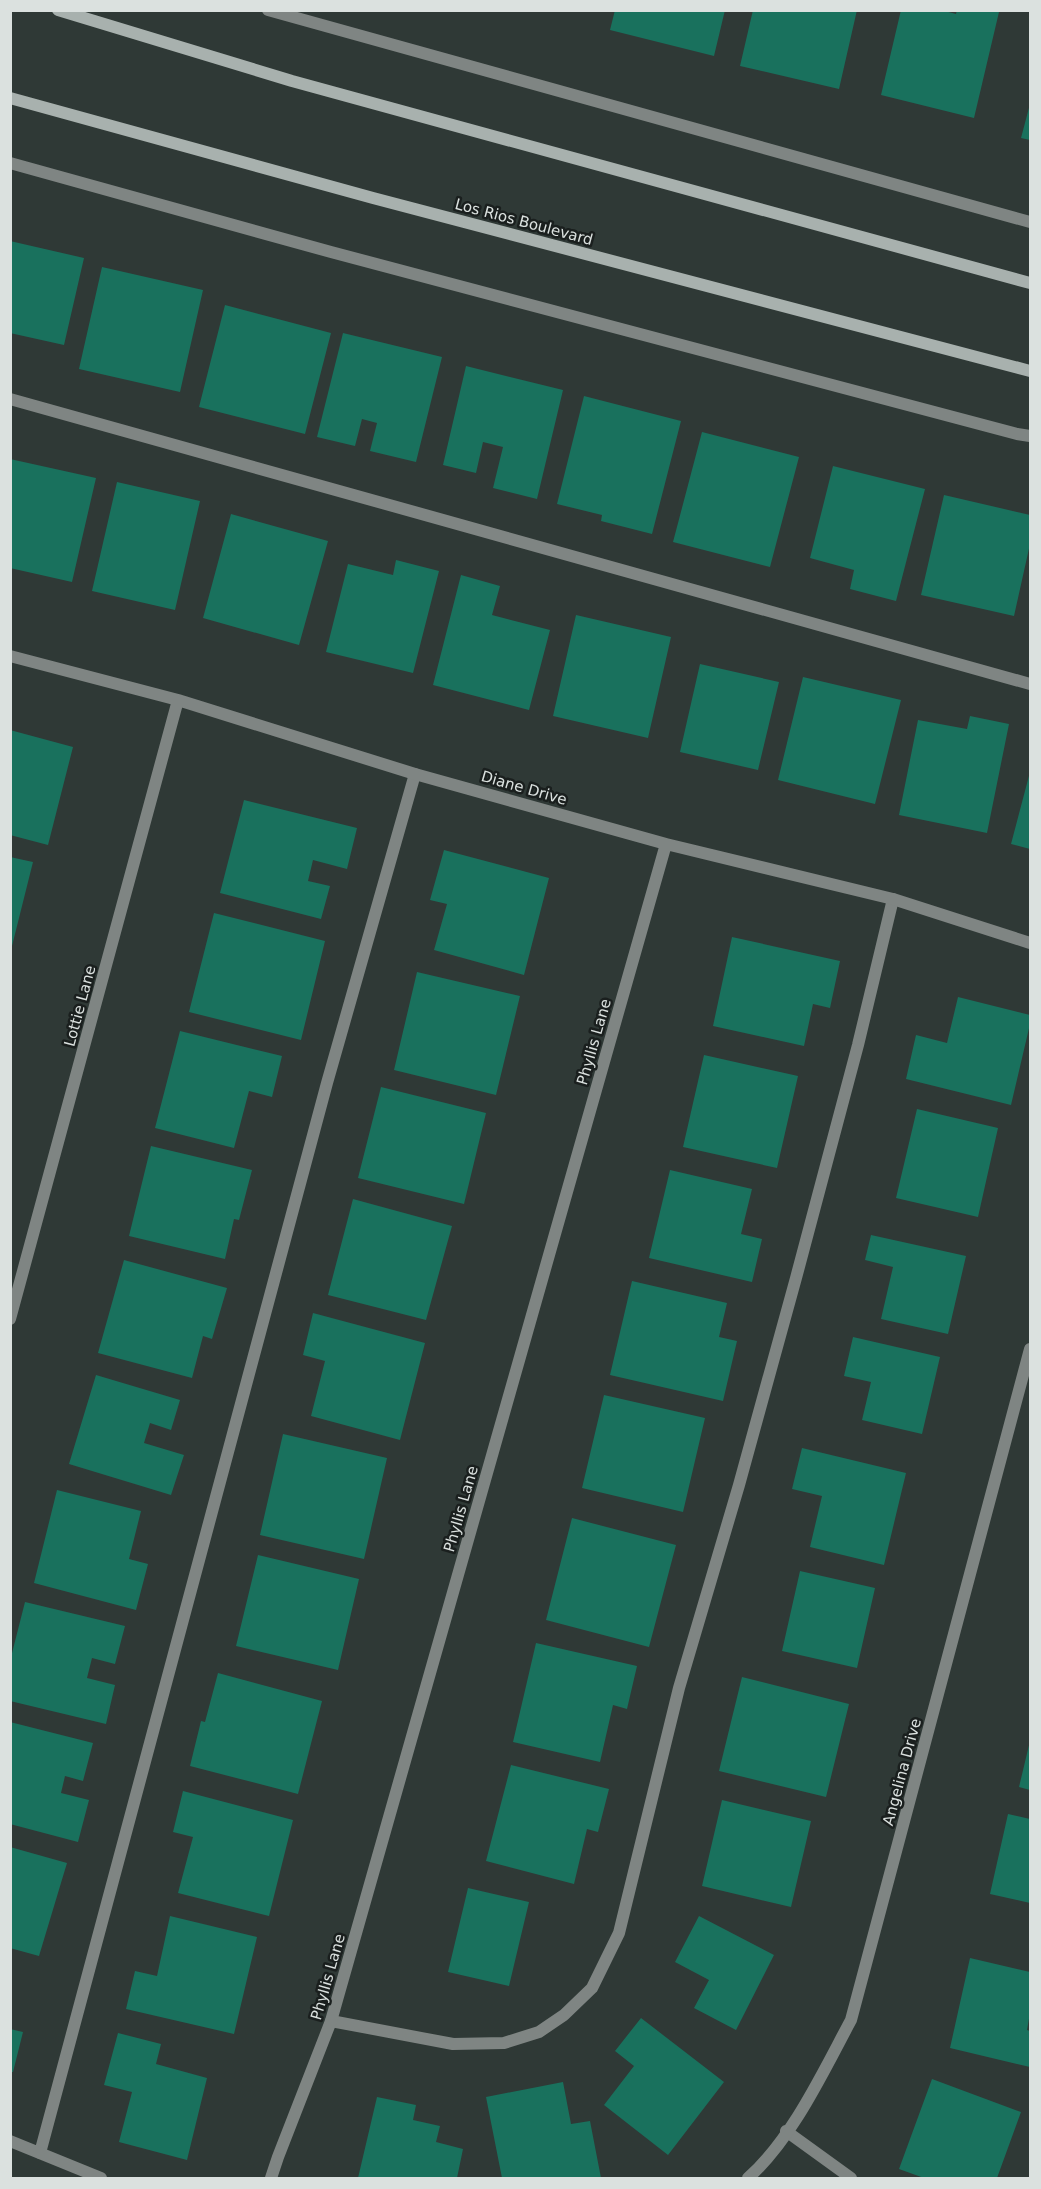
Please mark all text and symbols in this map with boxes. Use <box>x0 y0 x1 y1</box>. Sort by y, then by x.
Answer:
street label: Los Rios Boulevard <box>453 195 595 249</box>
street label: Diane Drive <box>479 767 569 809</box>
street label: Lottie Lane <box>61 963 99 1049</box>
street label: Phyllis Lane <box>573 997 615 1087</box>
street label: Phyllis Lane <box>440 1464 482 1554</box>
street label: Angelina Drive <box>879 1716 925 1828</box>
street label: Phyllis Lane <box>307 1932 349 2022</box>

